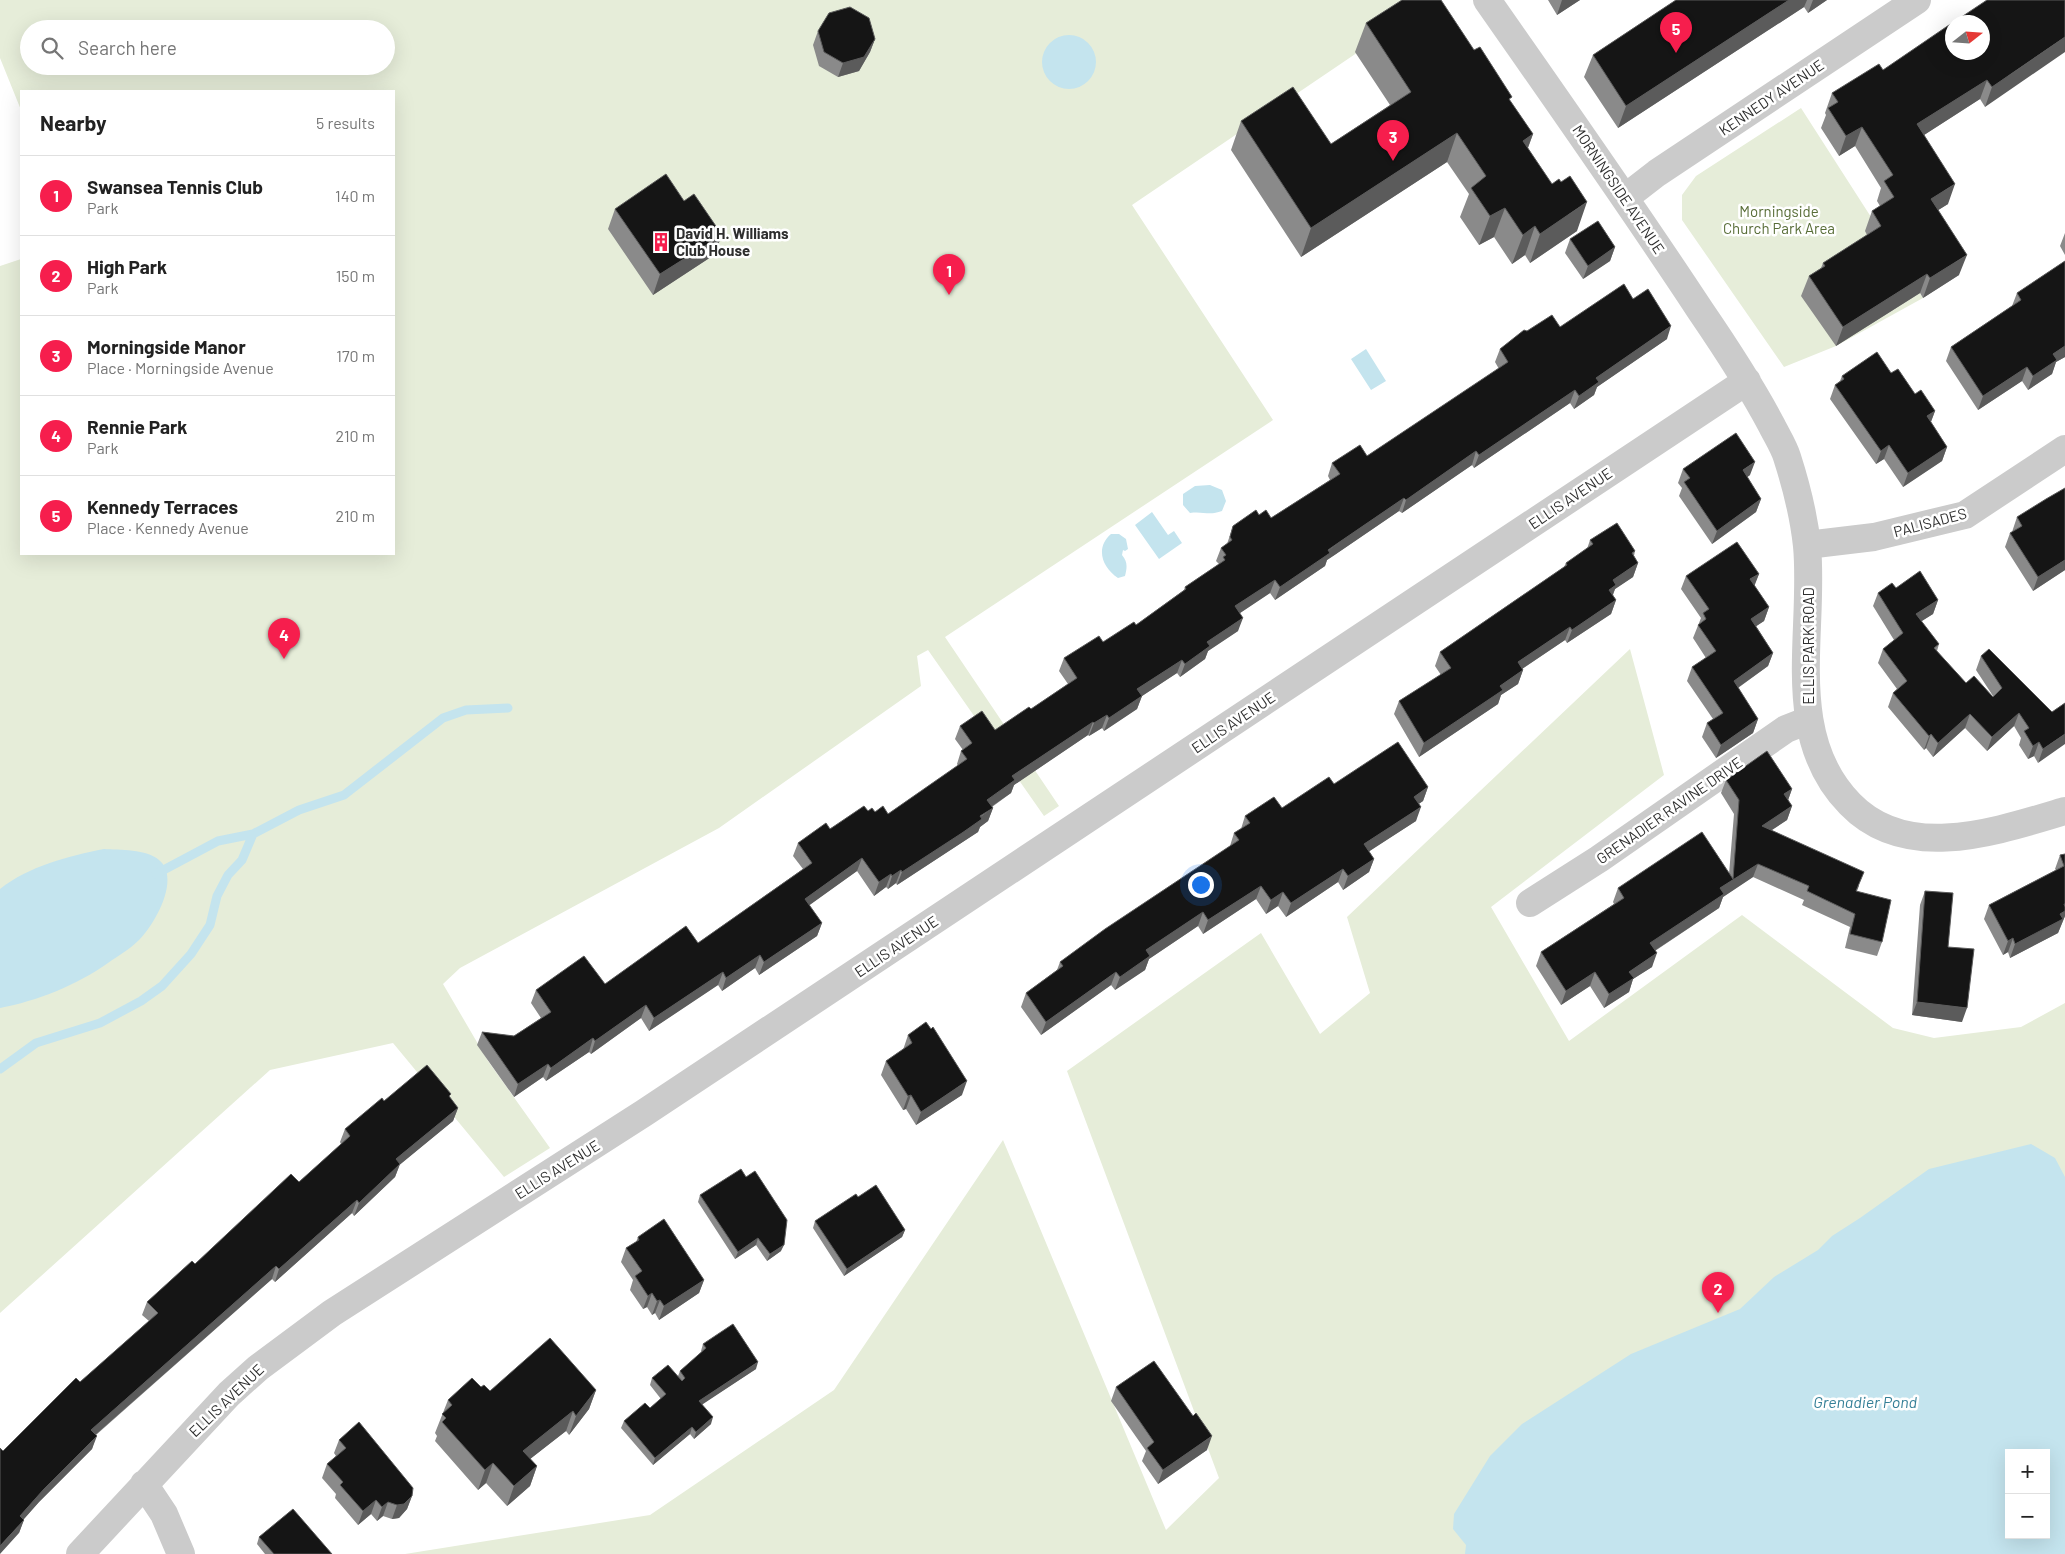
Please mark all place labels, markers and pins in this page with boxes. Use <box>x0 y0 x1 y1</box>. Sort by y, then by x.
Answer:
pin: 5 <box>1660 12 1692 53</box>
pin: 3 <box>1377 120 1409 161</box>
place label: David H. Williams Club House <box>676 224 789 259</box>
building icon: David H. Williams Club House <box>650 231 672 253</box>
pin: 1 <box>933 254 965 295</box>
pin: 4 <box>268 618 300 659</box>
pin: 2 <box>1702 1272 1734 1313</box>

